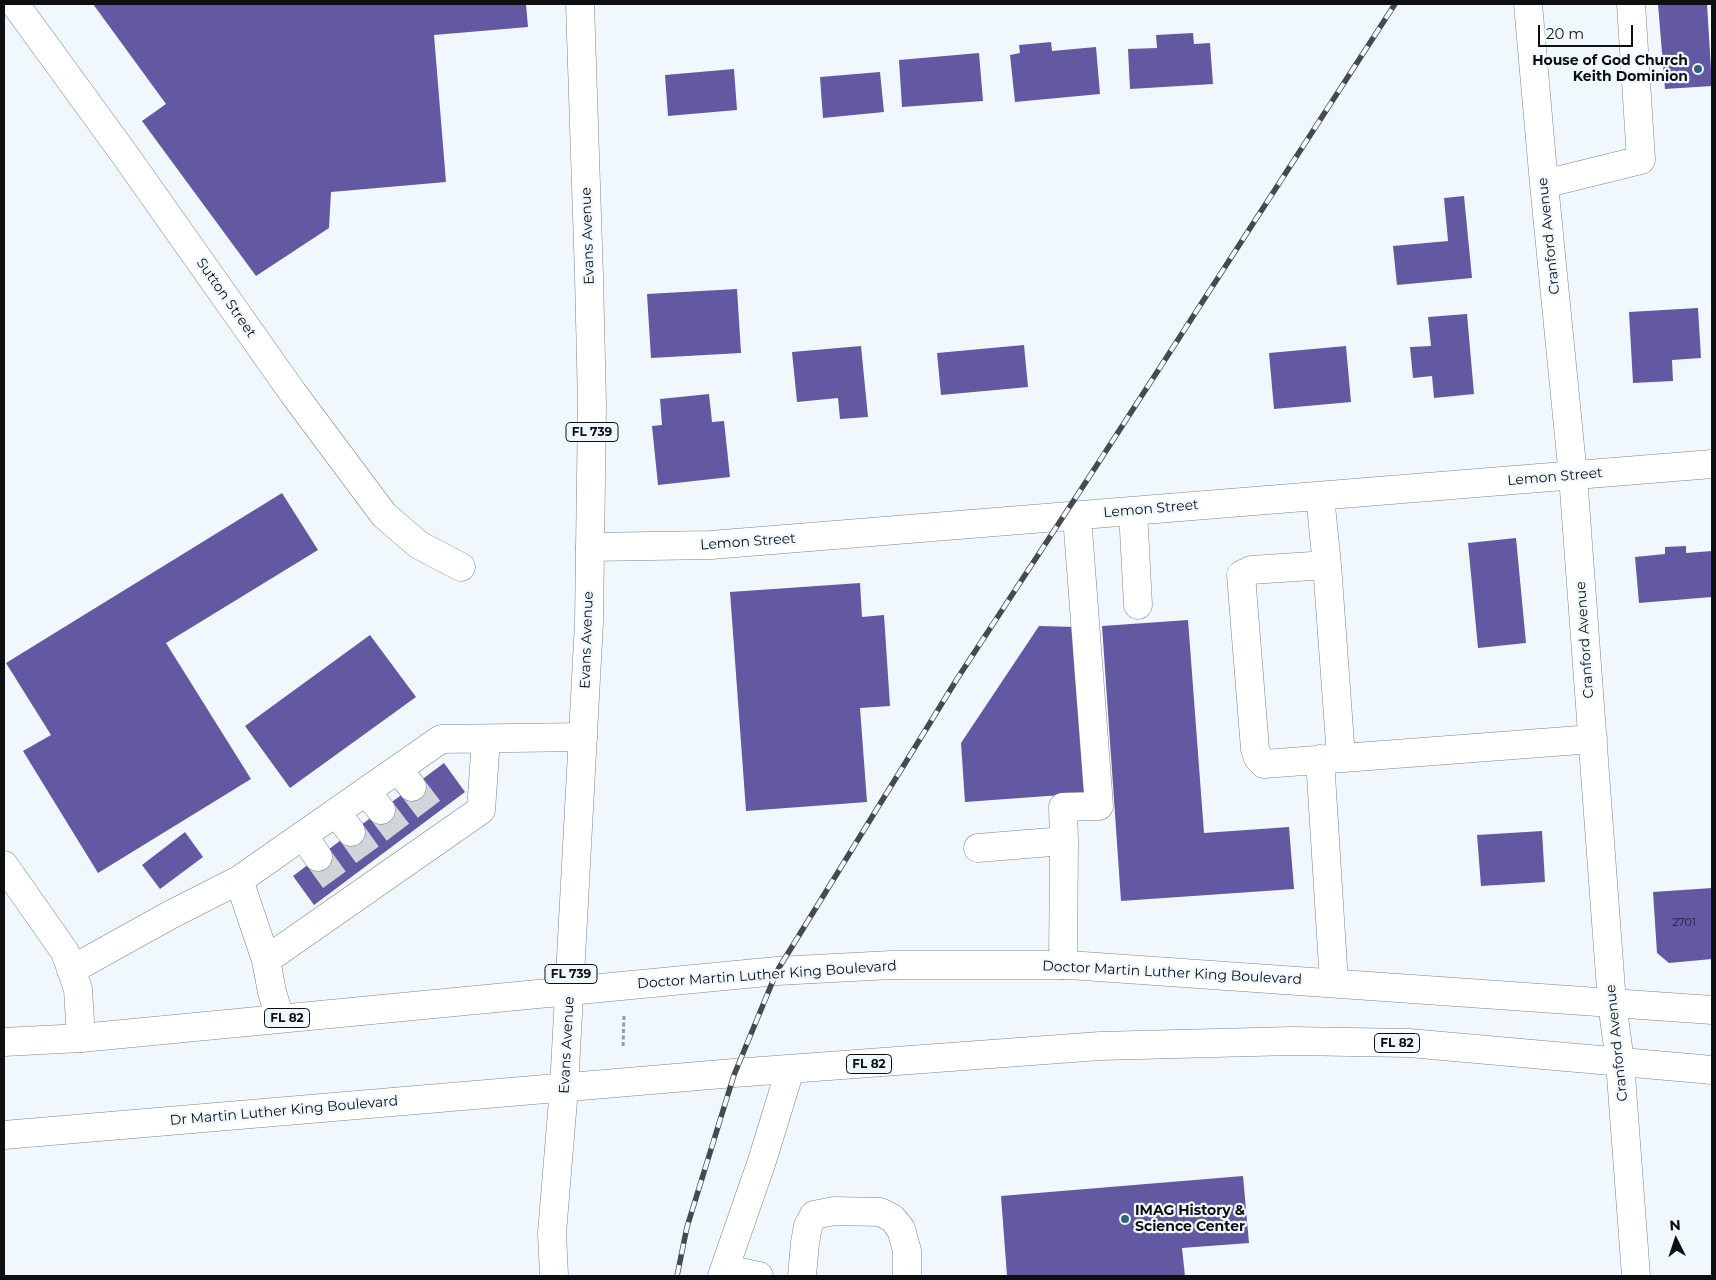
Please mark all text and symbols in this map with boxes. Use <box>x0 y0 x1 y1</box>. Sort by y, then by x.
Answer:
scale bar <box>1541 15 1636 47</box>
text: 20 m <box>1546 24 1584 43</box>
place label: House of God Church Keith Dominion <box>1532 53 1688 85</box>
marker: House of God Church Keith Dominion <box>1692 63 1704 75</box>
street label: Cranford Avenue <box>1535 177 1563 295</box>
street label: Evans Avenue <box>578 187 598 285</box>
street label: Sutton Street <box>192 255 260 341</box>
road number: FL 739 <box>566 422 618 442</box>
street label: Lemon Street <box>1507 464 1603 490</box>
street label: Lemon Street <box>1103 496 1199 522</box>
street label: Lemon Street <box>700 530 796 554</box>
street label: Cranford Avenue <box>1573 581 1597 699</box>
street label: Evans Avenue <box>577 591 597 689</box>
house number: 2701 <box>1672 916 1696 930</box>
street label: Doctor Martin Luther King Boulevard <box>637 958 897 992</box>
street label: Doctor Martin Luther King Boulevard <box>1042 958 1302 988</box>
road number: FL 739 <box>545 964 597 984</box>
street label: Cranford Avenue <box>1603 984 1631 1102</box>
street label: Evans Avenue <box>556 996 578 1094</box>
road number: FL 82 <box>264 1008 310 1028</box>
road number: FL 82 <box>1374 1034 1420 1052</box>
road number: FL 82 <box>846 1054 892 1074</box>
street label: Dr Martin Luther King Boulevard <box>169 1093 399 1129</box>
place label: IMAG History & Science Center <box>1135 1203 1245 1236</box>
marker: IMAG History & Science Center <box>1119 1213 1131 1225</box>
north arrow <box>1651 1215 1701 1265</box>
text: N <box>1669 1216 1681 1234</box>

